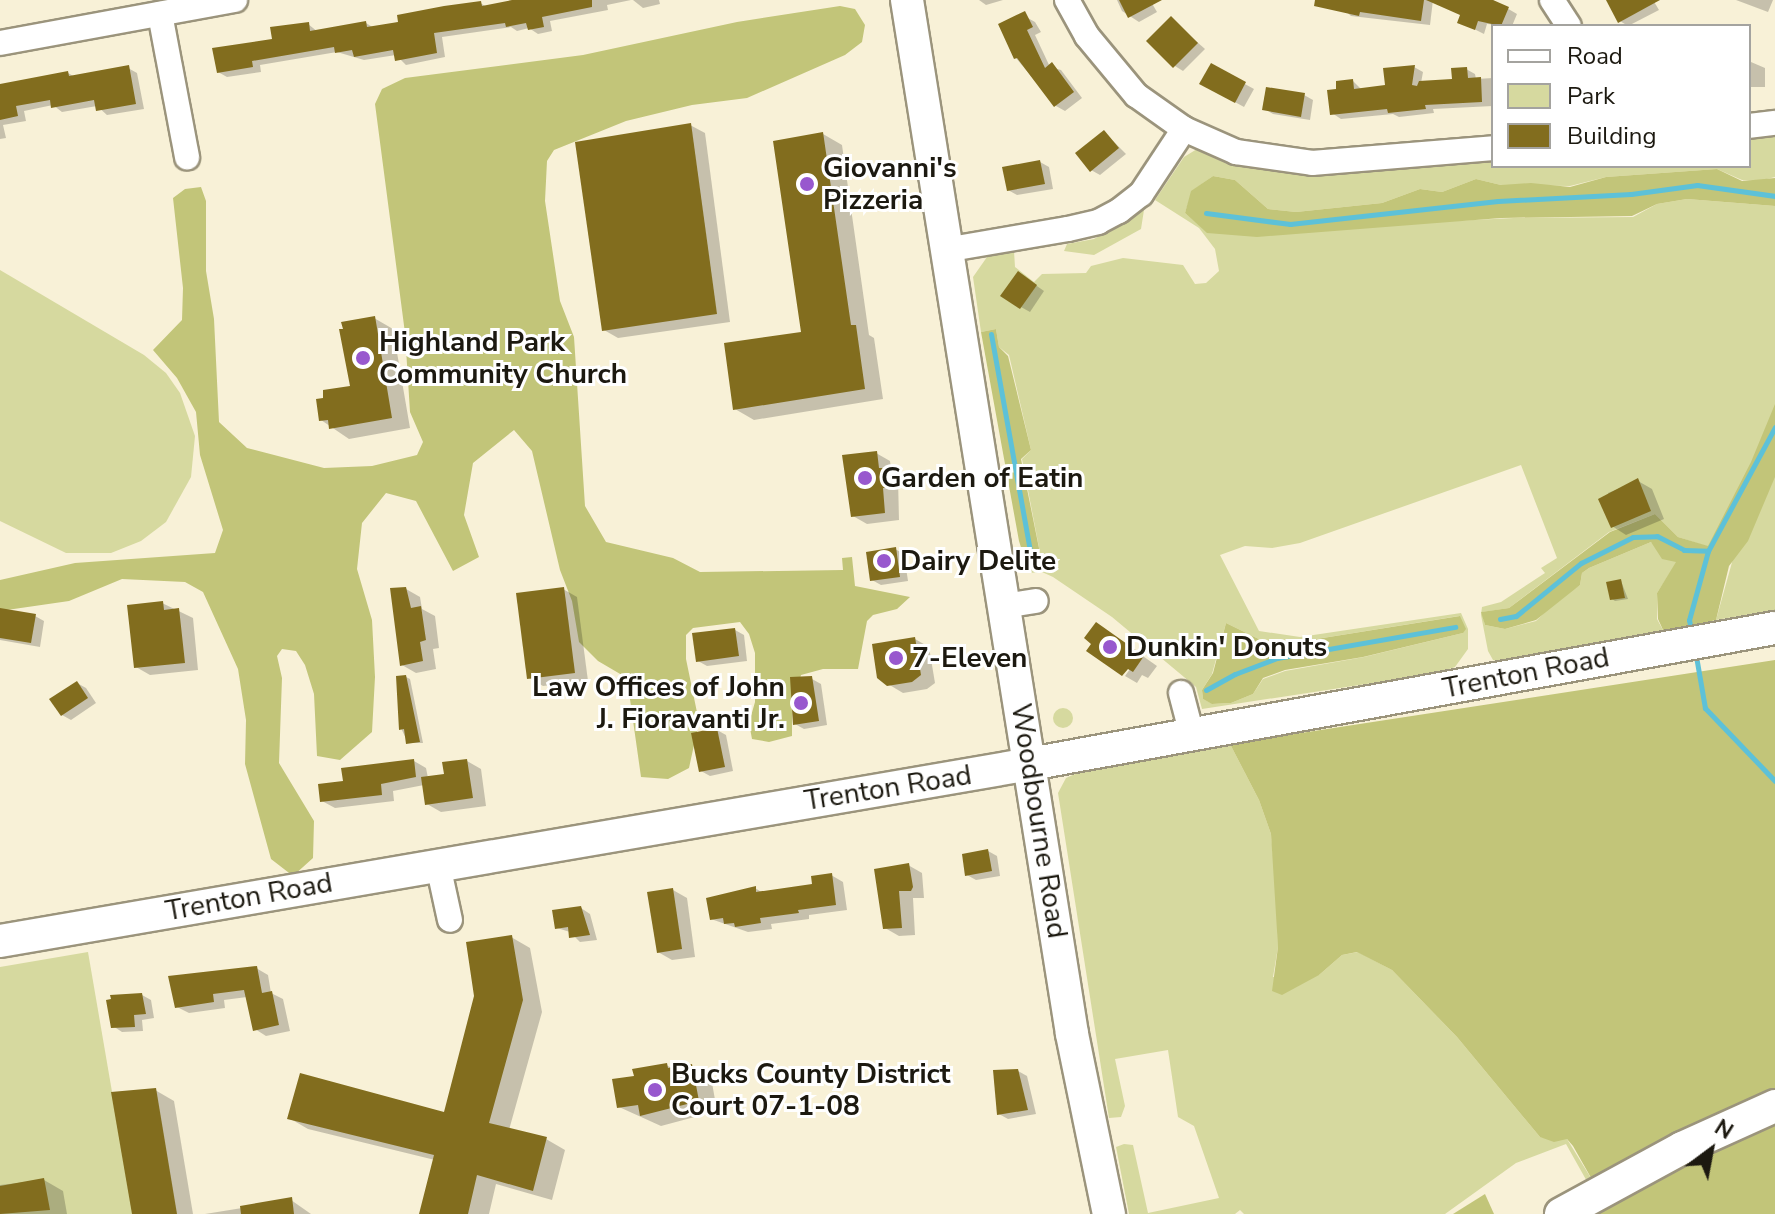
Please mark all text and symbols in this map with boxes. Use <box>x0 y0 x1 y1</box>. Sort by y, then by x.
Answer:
legend <box>1491 24 1751 168</box>
text: Road <box>1567 40 1623 72</box>
text: Park <box>1567 80 1615 112</box>
text: Building <box>1567 120 1657 152</box>
place label: Giovanni's Pizzeria <box>823 151 957 217</box>
marker: Giovanni's Pizzeria <box>798 175 816 193</box>
place label: Highland Park Community Church <box>379 325 627 391</box>
marker: Highland Park Community Church <box>354 349 372 367</box>
place label: Garden of Eatin <box>881 461 1083 495</box>
marker: Garden of Eatin <box>856 469 874 487</box>
place label: Dairy Delite <box>900 544 1056 578</box>
marker: Dairy Delite <box>875 552 893 570</box>
place label: Dunkin' Donuts <box>1126 630 1327 664</box>
marker: Dunkin' Donuts <box>1101 638 1119 656</box>
street label: Trenton Road <box>1440 640 1612 706</box>
place label: 7-Eleven <box>912 641 1027 675</box>
marker: 7-Eleven <box>887 649 905 667</box>
place label: Law Offices of John J. Fioravanti Jr. <box>532 670 785 736</box>
marker: Law Offices of John J. Fioravanti Jr. <box>792 694 810 712</box>
street label: Woodbourne Road <box>1004 701 1074 941</box>
street label: Trenton Road <box>802 758 974 818</box>
street label: Trenton Road <box>163 866 335 928</box>
place label: Bucks County District Court 07-1-08 <box>671 1057 951 1123</box>
marker: Bucks County District Court 07-1-08 <box>646 1081 664 1099</box>
north arrow <box>1671 1110 1751 1190</box>
text: N <box>1709 1113 1739 1147</box>

